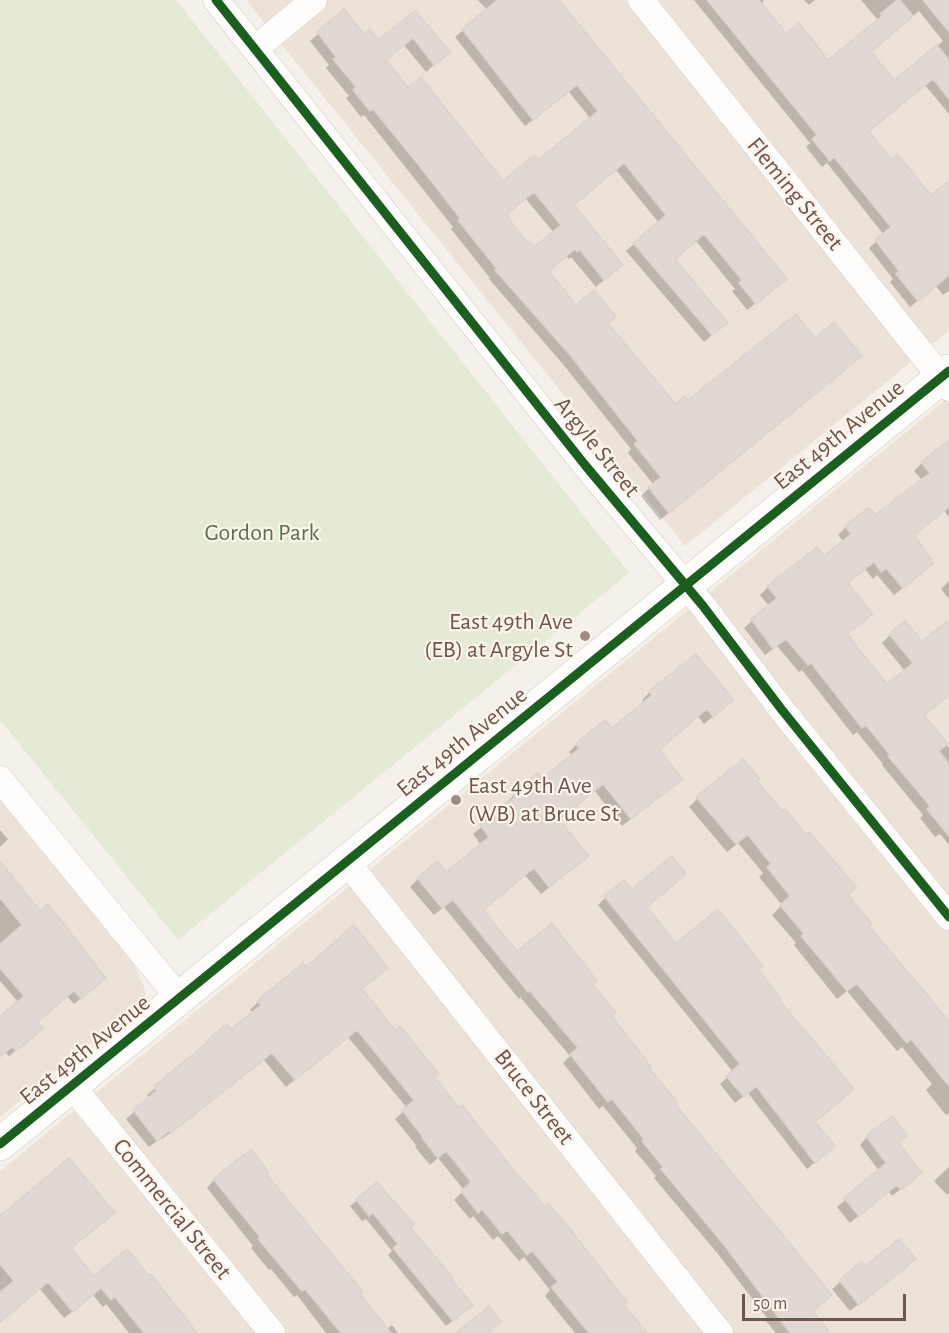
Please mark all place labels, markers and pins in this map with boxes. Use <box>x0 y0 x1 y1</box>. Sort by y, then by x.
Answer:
place label: East 49th Ave (EB) at Argyle St <box>424 608 573 664</box>
marker: East 49th Ave (EB) at Argyle St <box>578 629 592 643</box>
place label: East 49th Ave (WB) at Bruce St <box>468 772 619 828</box>
marker: East 49th Ave (WB) at Bruce St <box>449 793 463 807</box>

